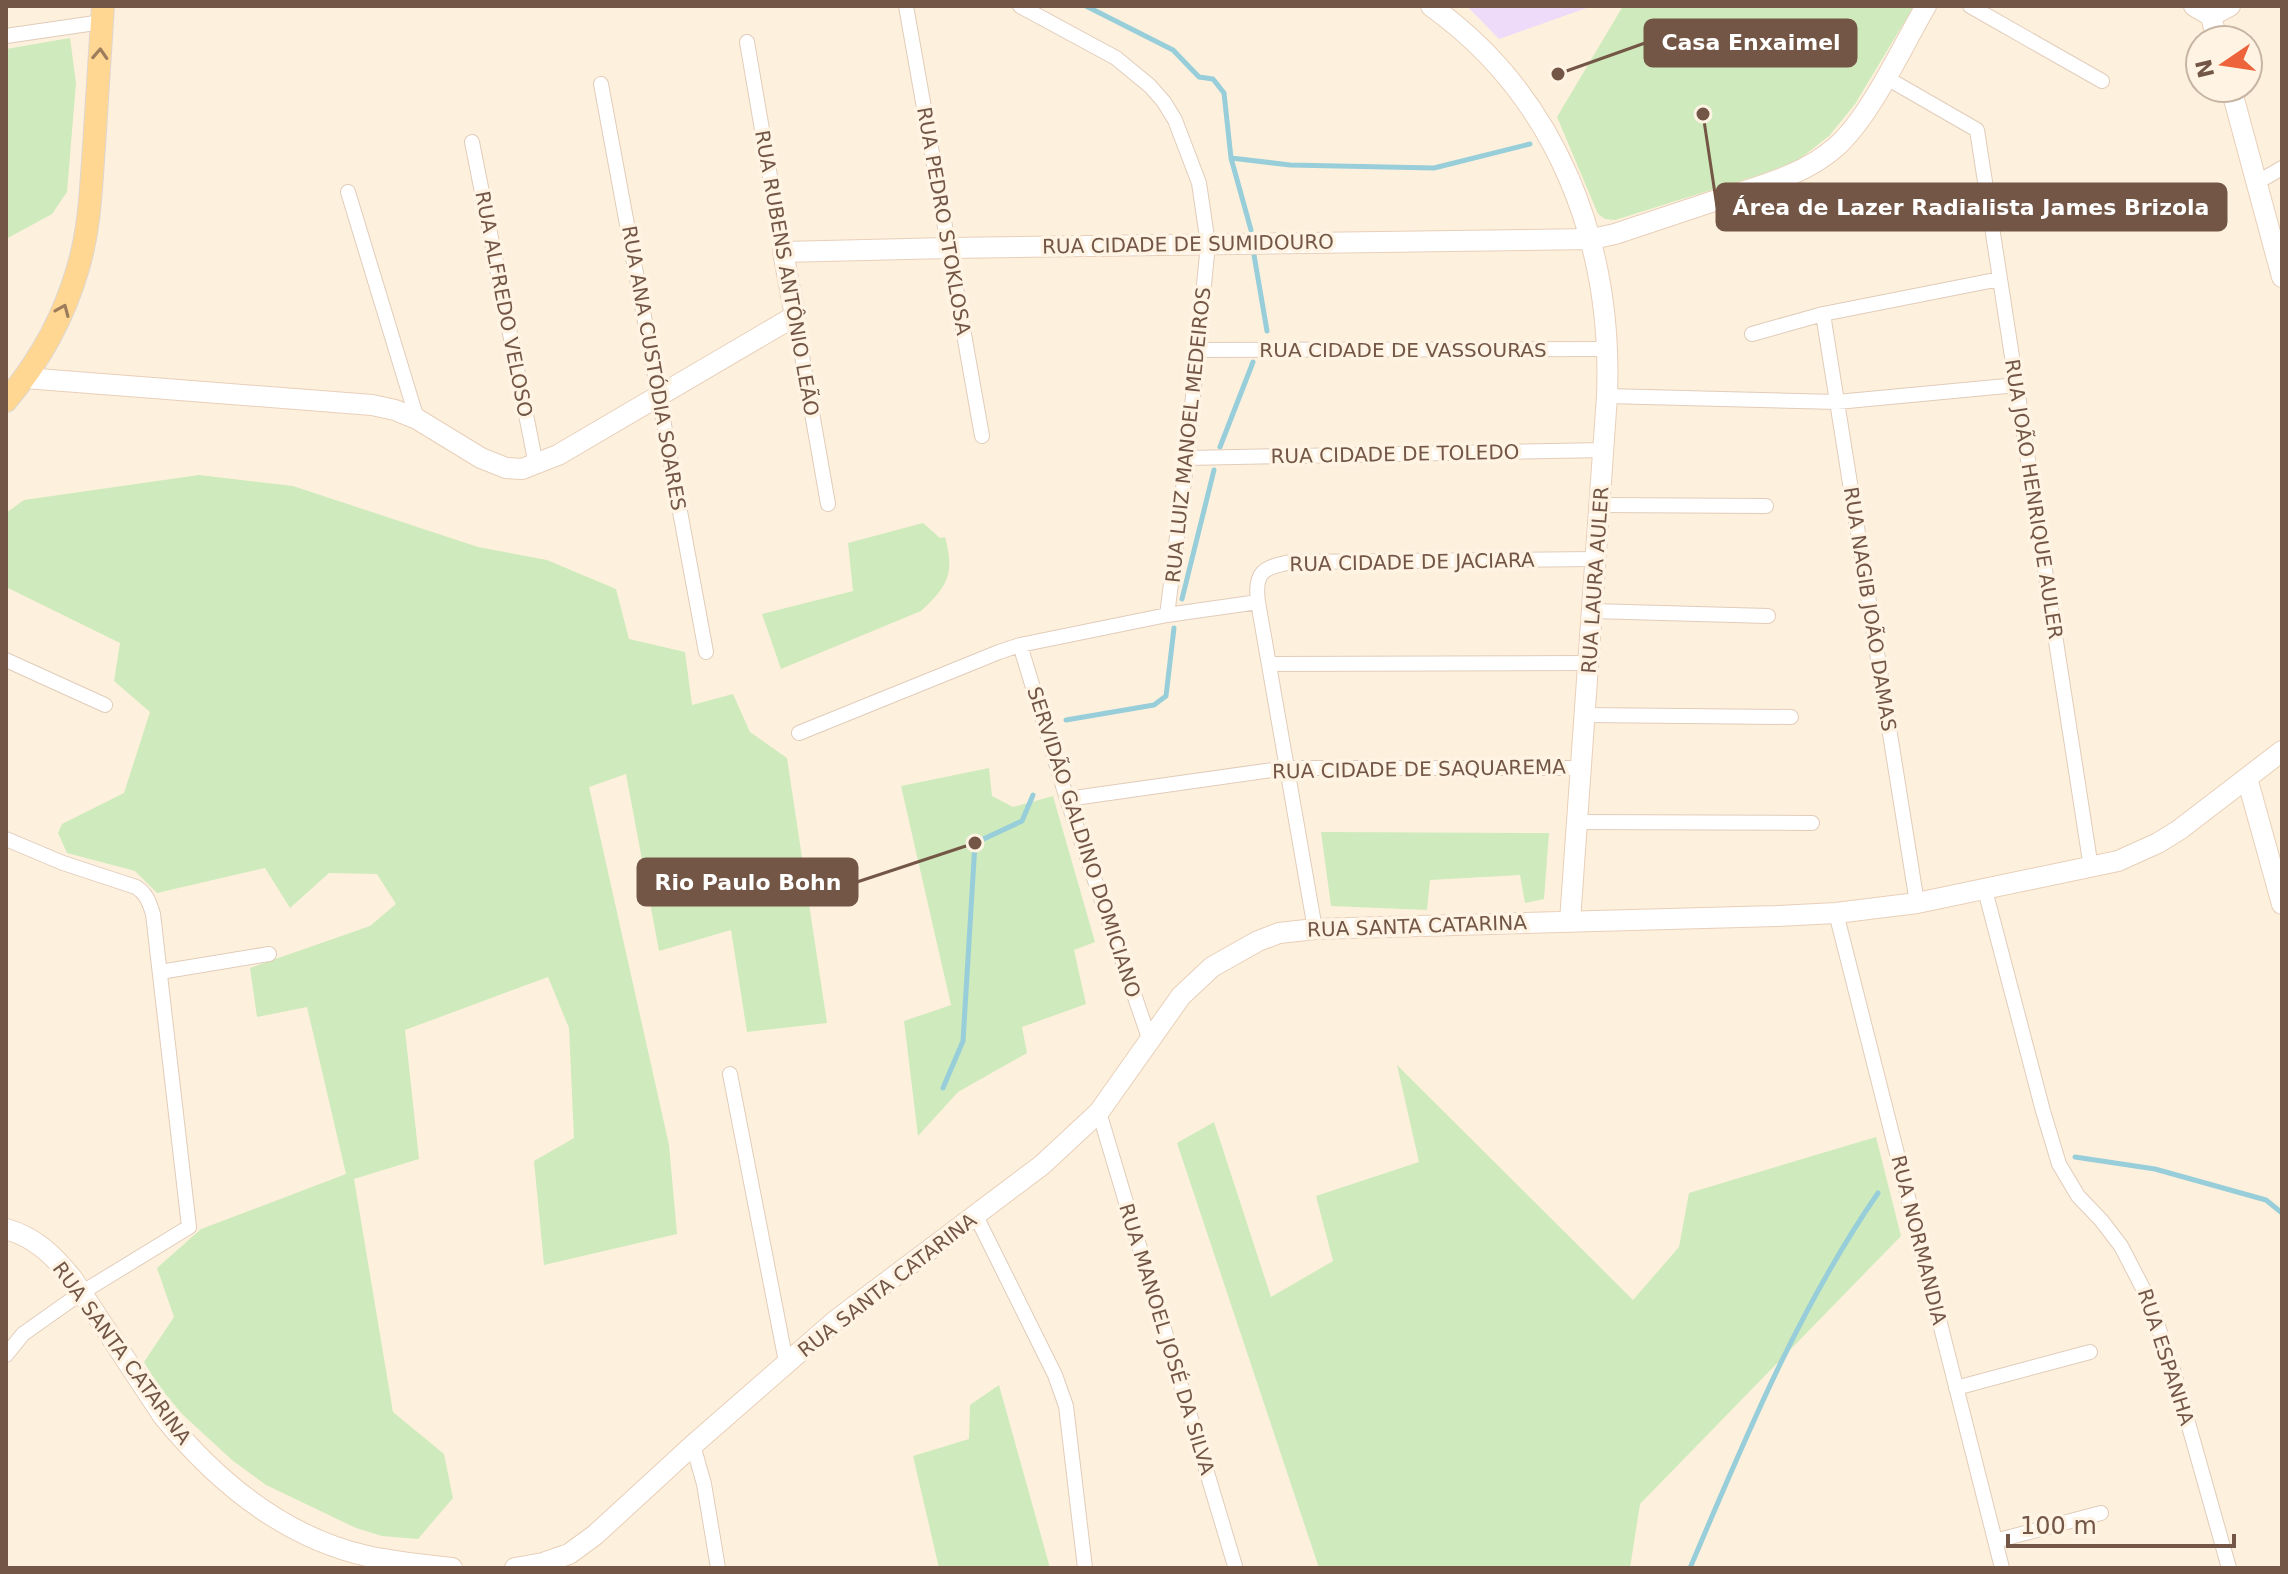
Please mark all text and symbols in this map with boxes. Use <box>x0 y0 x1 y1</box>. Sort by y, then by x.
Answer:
callout: Casa Enxaimel <box>1645 20 1856 66</box>
north arrow <box>2184 24 2264 104</box>
text: Casa Enxaimel <box>1661 30 1841 55</box>
one-way arrow <box>91 47 108 60</box>
text: N <box>2191 57 2219 80</box>
street label: RUA PEDRO STOKLOSA <box>912 105 976 337</box>
street label: RUA RUBENS ANTÔNIO LEÃO <box>750 128 824 418</box>
callout: Área de Lazer Radialista James Brizola <box>1717 184 2226 230</box>
street label: RUA ALFREDO VELOSO <box>470 189 538 419</box>
text: Área de Lazer Radialista James Brizola <box>1733 195 2209 220</box>
street label: RUA ANA CUSTÓDIA SOARES <box>617 224 691 512</box>
street label: RUA CIDADE DE SUMIDOURO <box>1042 229 1334 259</box>
street label: RUA LUIZ MANOEL MEDEIROS <box>1161 286 1215 584</box>
one-way arrow <box>54 304 70 318</box>
street label: RUA CIDADE DE VASSOURAS <box>1259 338 1547 362</box>
street label: RUA JOÃO HENRIQUE AULER <box>2000 357 2068 641</box>
street label: RUA CIDADE DE TOLEDO <box>1270 440 1520 468</box>
street label: RUA LAURA AULER <box>1576 485 1614 674</box>
street label: RUA NAGIB JOÃO DAMAS <box>1839 485 1901 733</box>
street label: RUA CIDADE DE JACIARA <box>1289 548 1535 576</box>
street label: SERVIDÃO GALDINO DOMICIANO <box>1022 684 1146 1000</box>
street label: RUA CIDADE DE SAQUAREMA <box>1272 754 1566 784</box>
callout: Rio Paulo Bohn <box>638 859 857 905</box>
text: Rio Paulo Bohn <box>655 870 841 895</box>
street label: RUA SANTA CATARINA <box>1307 910 1528 942</box>
street label: RUA NORMANDIA <box>1886 1153 1952 1328</box>
street label: RUA MANOEL JOSÉ DA SILVA <box>1114 1200 1220 1478</box>
street label: RUA SANTA CATARINA <box>793 1208 981 1362</box>
street label: RUA SANTA CATARINA <box>48 1257 197 1449</box>
street label: RUA ESPANHA <box>2133 1286 2199 1429</box>
scale bar <box>2008 1498 2234 1548</box>
text: 100 m <box>2020 1512 2097 1540</box>

